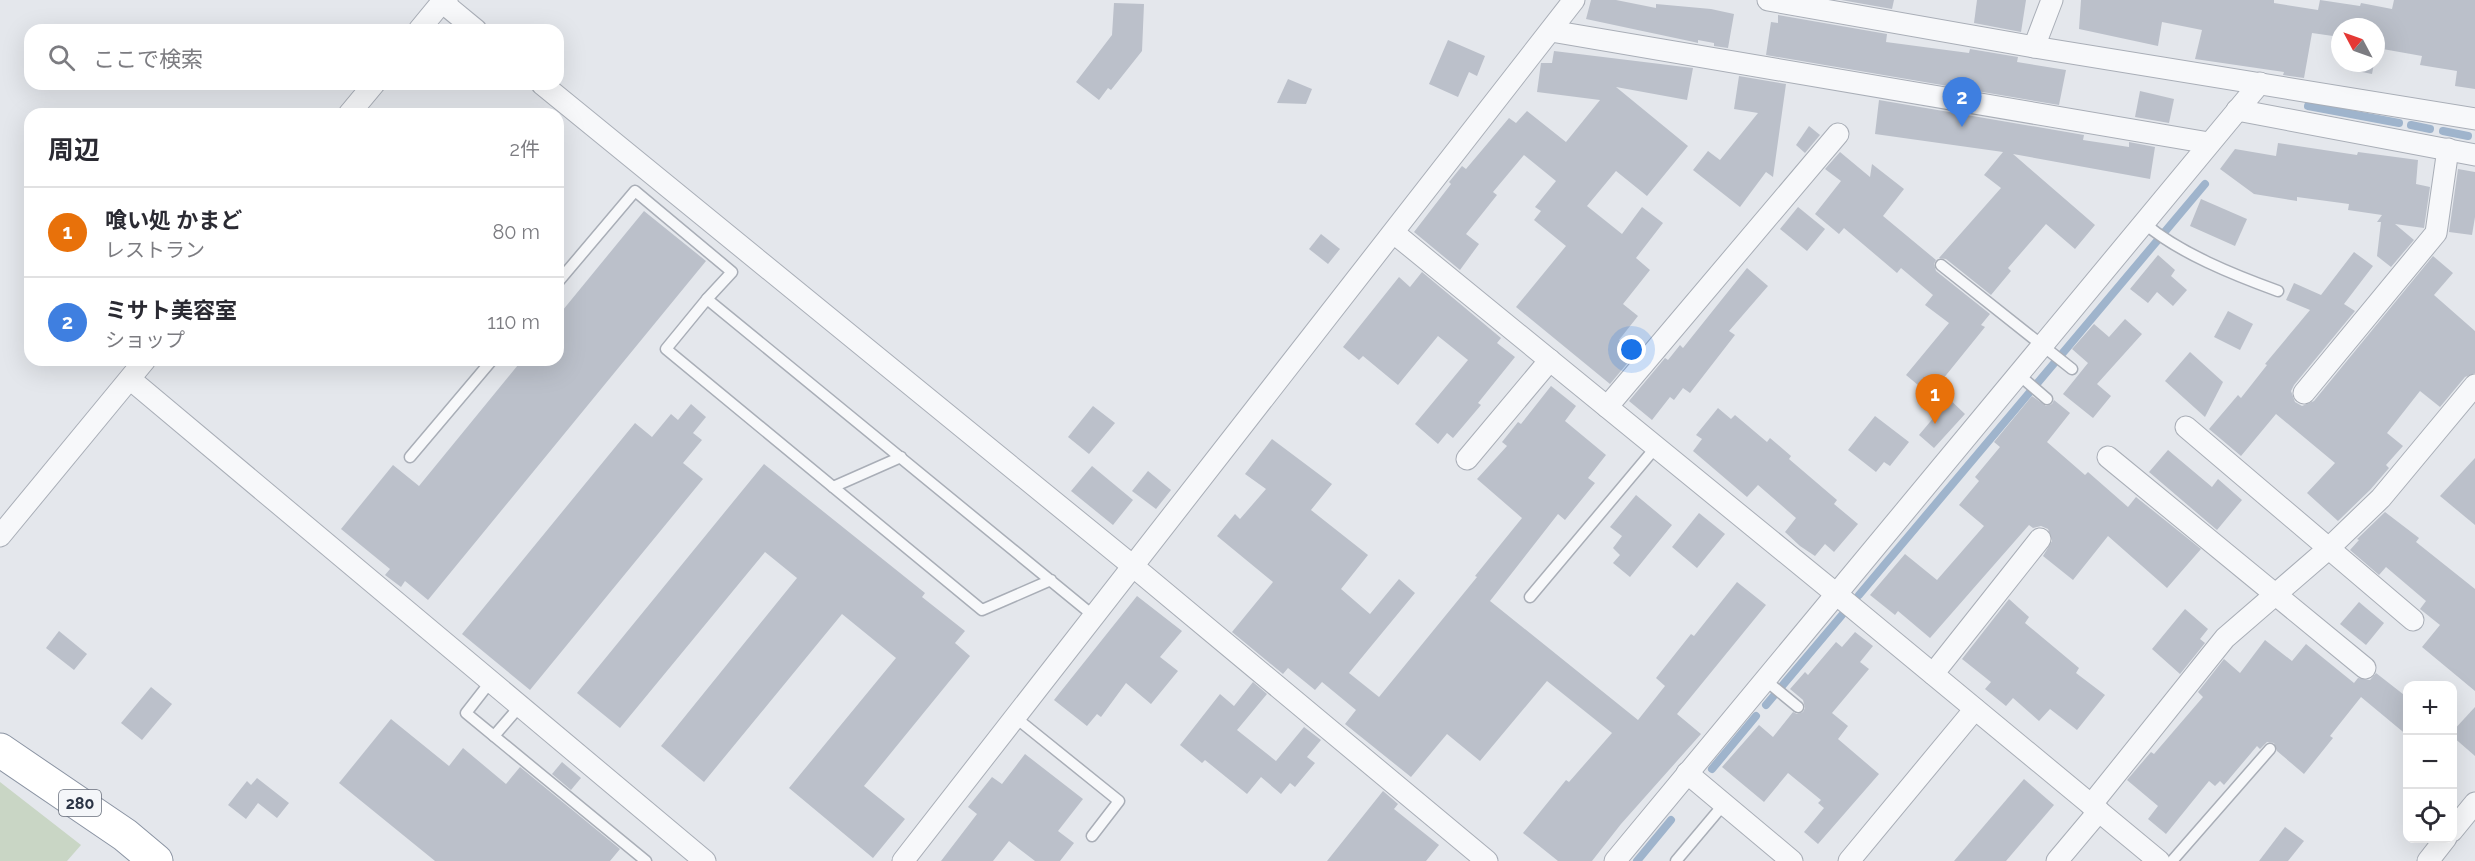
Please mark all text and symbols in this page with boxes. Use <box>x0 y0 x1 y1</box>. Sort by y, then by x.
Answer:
north arrow <box>2331 18 2385 72</box>
search box <box>24 24 564 90</box>
icon: search <box>45 41 78 74</box>
text: ここで検索 <box>93 46 203 72</box>
pin: 2 <box>1942 78 1982 127</box>
text: 周辺 <box>48 135 100 165</box>
text: 2件 <box>510 137 540 161</box>
text: 喰い処 かまど <box>105 207 242 233</box>
text: 1 <box>63 220 72 244</box>
text: 80 m <box>492 220 540 244</box>
text: レストラン <box>105 238 205 262</box>
text: ミサト美容室 <box>105 297 237 323</box>
text: 2 <box>62 310 73 334</box>
text: 110 m <box>487 310 540 334</box>
text: ショップ <box>105 328 185 352</box>
your location <box>1617 335 1646 364</box>
pin: 1 <box>1916 374 1954 424</box>
map controls <box>2403 681 2457 843</box>
button: + <box>2403 681 2457 735</box>
button: − <box>2403 735 2457 789</box>
button: locate <box>2403 789 2457 843</box>
road number: 280 <box>59 790 101 816</box>

